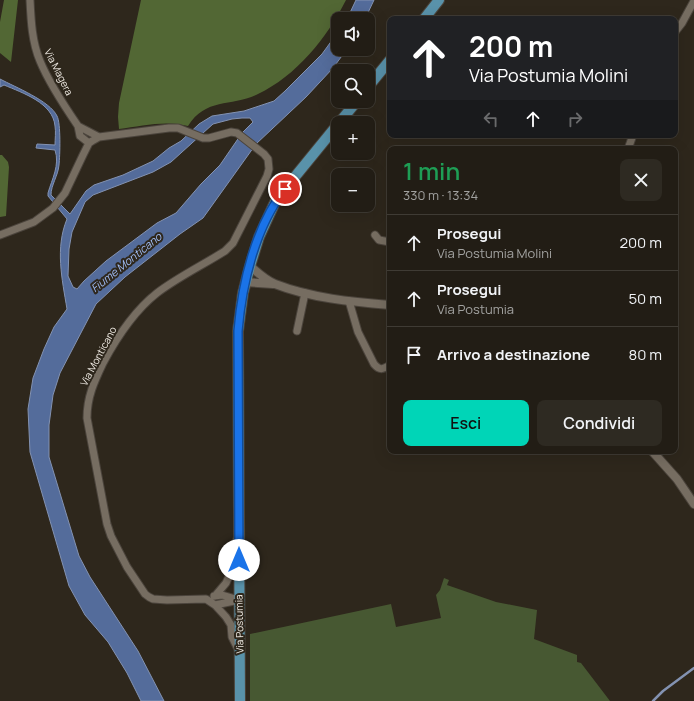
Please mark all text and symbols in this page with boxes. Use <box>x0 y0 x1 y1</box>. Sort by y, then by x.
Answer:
map controls <box>331 12 375 212</box>
button: sound <box>331 12 375 56</box>
text: 200 m <box>469 27 553 65</box>
icon: ahead <box>403 32 455 84</box>
street label: Via Magera <box>41 46 77 98</box>
text: Via Postumia Molini <box>469 63 628 87</box>
button: search <box>331 64 375 108</box>
icon: left <box>480 108 502 130</box>
icon: ahead <box>522 108 544 130</box>
icon: right <box>564 108 586 130</box>
button: + <box>331 116 375 160</box>
text: 1 min <box>403 154 460 187</box>
button: close <box>620 159 662 201</box>
button: − <box>331 168 375 212</box>
pin <box>268 172 302 206</box>
icon: arrive <box>274 178 296 200</box>
text: 330 m · 13:34 <box>403 186 478 204</box>
text: Prosegui <box>437 223 501 244</box>
water label: Fiume Monticano <box>87 228 166 295</box>
icon: ahead <box>403 232 425 254</box>
text: 200 m <box>619 232 662 253</box>
text: Via Postumia Molini <box>437 244 552 262</box>
text: Prosegui <box>437 279 501 300</box>
icon: ahead <box>403 288 425 310</box>
text: 50 m <box>628 288 662 309</box>
text: Via Postumia <box>437 300 514 318</box>
street label: Via Monticano <box>77 324 120 388</box>
icon: arrive <box>403 344 425 366</box>
text: Arrivo a destinazione <box>437 344 590 365</box>
text: 80 m <box>628 344 662 365</box>
button: Esci <box>403 400 529 446</box>
button: Condividi <box>537 400 662 446</box>
position arrow <box>218 539 260 581</box>
street label: Via Postumia <box>231 594 247 654</box>

